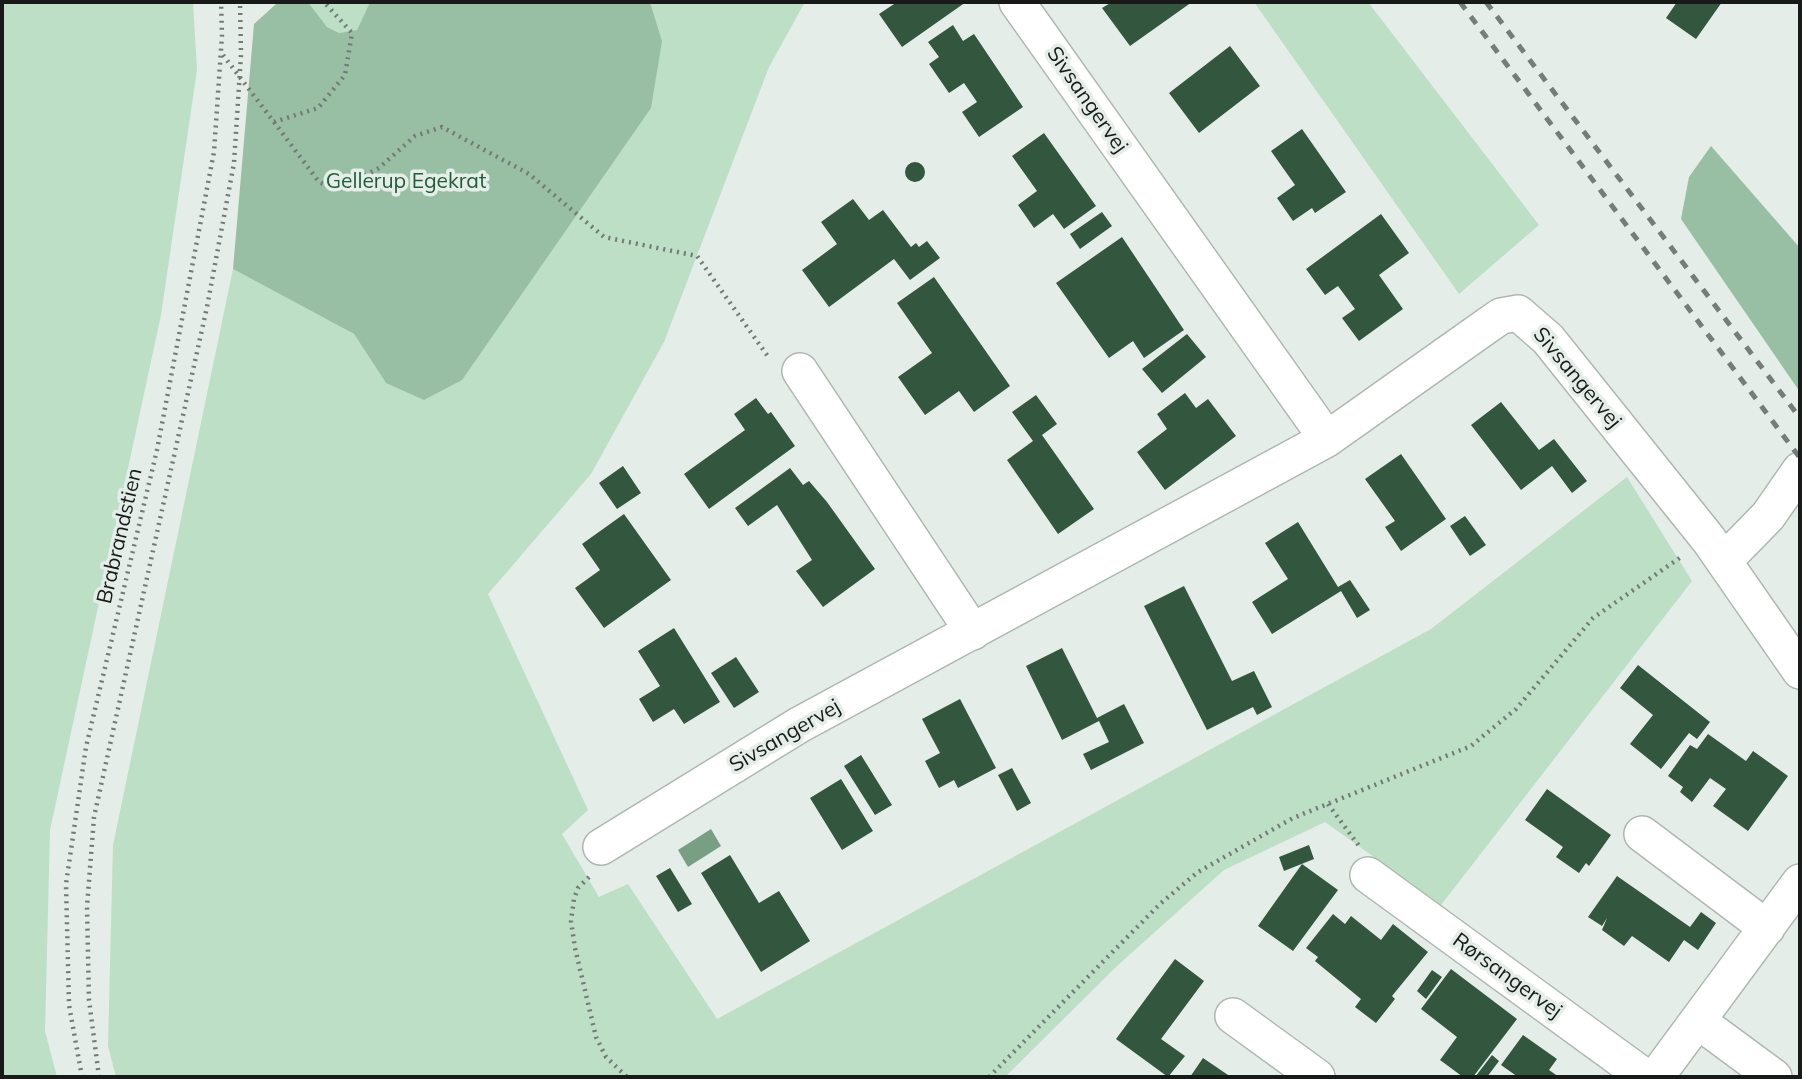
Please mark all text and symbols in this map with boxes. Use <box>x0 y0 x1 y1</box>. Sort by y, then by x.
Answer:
street label: Sivsangervej <box>1041 42 1133 158</box>
park label: Gellerup Egekrat <box>326 169 486 195</box>
street label: Sivsangervej <box>1527 322 1627 434</box>
street label: Brabrandstien <box>92 466 148 606</box>
street label: Sivsangervej <box>725 694 845 778</box>
street label: Rørsangervej <box>1447 928 1567 1024</box>

